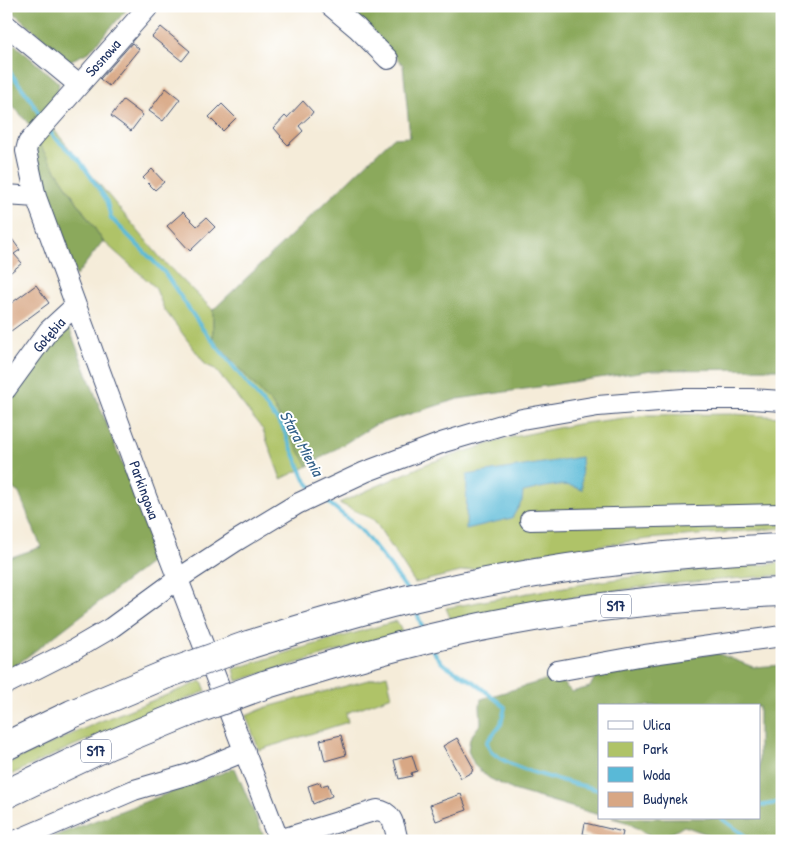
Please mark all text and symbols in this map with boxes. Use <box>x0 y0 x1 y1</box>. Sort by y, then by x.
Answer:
street label: Sosnowa <box>80 34 125 81</box>
street label: Gołębia <box>27 312 70 357</box>
water label: Stara Mienia <box>275 406 330 481</box>
street label: Parkingowa <box>124 458 165 522</box>
road number: S17 <box>601 594 631 618</box>
legend <box>598 704 760 820</box>
text: Ulica <box>643 714 670 735</box>
text: Park <box>643 738 668 759</box>
road number: S17 <box>81 739 111 762</box>
text: Woda <box>643 764 670 785</box>
text: Budynek <box>643 788 688 809</box>

